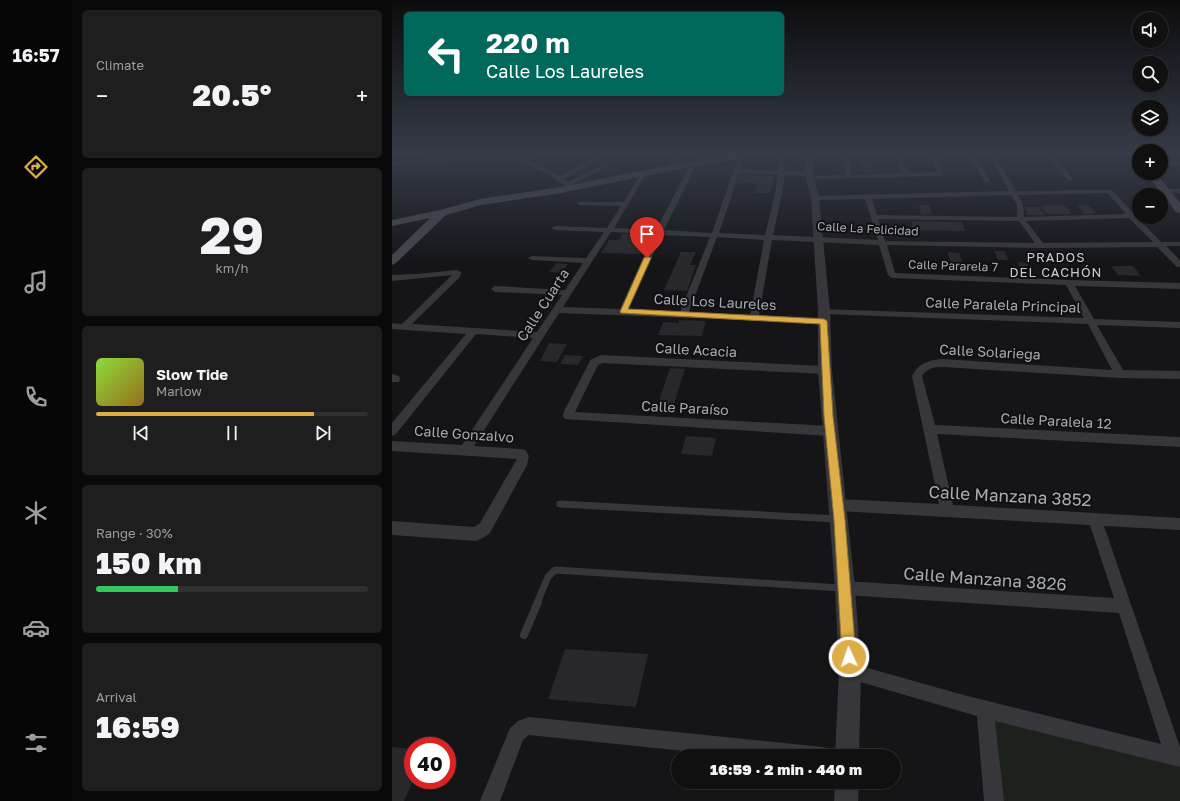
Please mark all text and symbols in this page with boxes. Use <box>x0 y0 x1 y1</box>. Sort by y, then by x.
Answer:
map controls <box>1132 12 1168 224</box>
button: sound <box>1132 12 1168 48</box>
text: 220 m <box>486 26 570 59</box>
icon: left <box>420 28 472 80</box>
text: 16:57 <box>12 44 60 66</box>
button: search <box>1132 56 1168 92</box>
text: Climate <box>96 57 144 73</box>
text: Calle Los Laureles <box>486 60 644 82</box>
text: 20.5° <box>193 77 271 113</box>
text: − <box>96 82 108 109</box>
text: + <box>356 82 368 109</box>
button: layers <box>1132 100 1168 136</box>
button: + <box>1132 144 1168 180</box>
icon: directions <box>22 153 50 181</box>
button: − <box>1132 188 1168 224</box>
text: 29 <box>200 203 264 265</box>
pin <box>630 217 664 258</box>
street label: Calle La Felicidad <box>817 218 919 239</box>
icon: arrive <box>636 223 658 245</box>
district label: PRADOS DEL CACHÓN <box>1010 249 1102 280</box>
street label: Calle Pararela 7 <box>908 256 998 275</box>
text: km/h <box>215 260 249 276</box>
street label: Calle Cuarta <box>513 265 572 344</box>
icon: music <box>22 268 50 296</box>
street label: Calle Los Laureles <box>653 290 777 313</box>
street label: Calle Paralela Principal <box>925 293 1081 316</box>
street label: Calle Acacia <box>655 339 737 360</box>
street label: Calle Solariega <box>939 340 1041 363</box>
text: Slow Tide <box>156 365 228 383</box>
icon: phone <box>22 383 50 411</box>
text: Marlow <box>156 383 202 399</box>
street label: Calle Paraíso <box>641 397 729 418</box>
street label: Calle Paralela 12 <box>1000 409 1112 432</box>
icon: previous <box>130 422 152 444</box>
icon: pause <box>221 422 243 444</box>
icon: next <box>312 422 334 444</box>
street label: Calle Gonzalvo <box>414 422 514 445</box>
street label: Calle Manzana 3852 <box>928 481 1092 510</box>
icon: climate <box>22 499 50 527</box>
text: Range · 30% <box>96 525 173 541</box>
text: 150 km <box>96 545 201 581</box>
street label: Calle Manzana 3826 <box>903 562 1067 595</box>
icon: car <box>22 614 50 642</box>
position arrow <box>828 636 870 678</box>
text: Arrival <box>96 689 137 705</box>
text: 16:59 <box>96 709 180 745</box>
icon: filters <box>22 729 50 757</box>
speed limit sign: 40 <box>404 737 456 789</box>
text: 16:59 · 2 min · 440 m <box>710 760 862 778</box>

